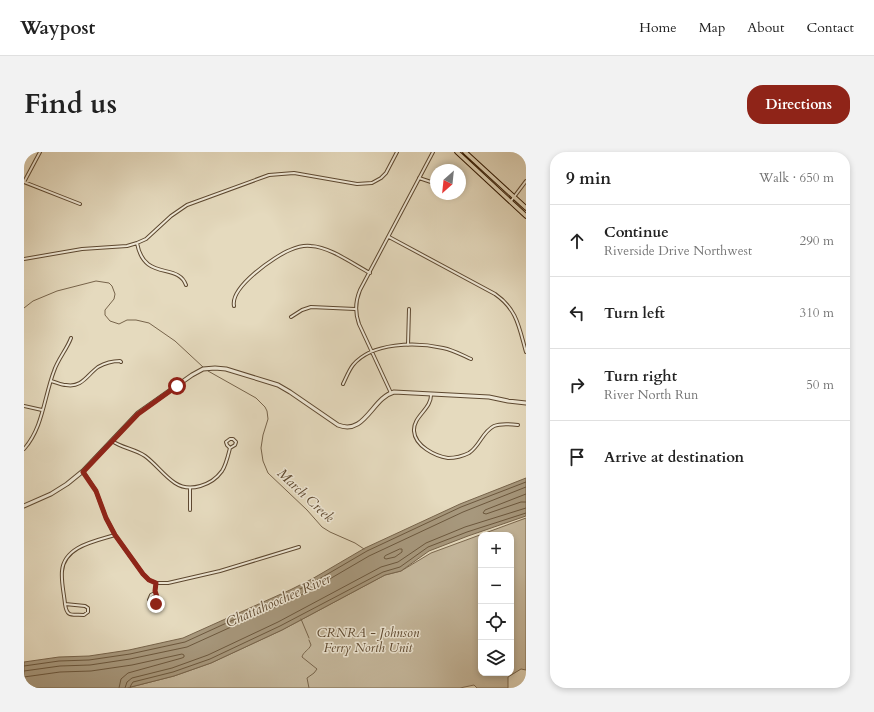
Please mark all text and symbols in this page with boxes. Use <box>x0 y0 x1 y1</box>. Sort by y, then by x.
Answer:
text: Waypost <box>20 15 95 41</box>
text: Home <box>639 18 677 37</box>
text: Map <box>699 18 725 37</box>
text: About <box>747 18 784 37</box>
text: Contact <box>806 18 854 37</box>
text: Find us <box>24 85 117 123</box>
button: Directions <box>747 85 850 124</box>
north arrow <box>430 164 466 200</box>
text: 9 min <box>566 167 611 190</box>
text: Walk · 650 m <box>759 169 834 187</box>
text: Continue <box>604 222 669 242</box>
icon: ahead <box>566 230 588 252</box>
text: 290 m <box>800 232 834 250</box>
text: Riverside Drive Northwest <box>604 242 752 260</box>
icon: left <box>566 302 588 324</box>
text: Turn left <box>604 303 665 323</box>
text: 310 m <box>800 304 834 322</box>
text: Turn right <box>604 366 677 386</box>
icon: right <box>566 374 588 396</box>
text: 50 m <box>806 376 834 394</box>
route start <box>168 377 186 395</box>
text: River North Run <box>604 386 699 404</box>
icon: arrive <box>566 446 588 468</box>
text: Arrive at destination <box>604 447 744 467</box>
water label: March Creek <box>273 464 338 527</box>
map controls <box>478 532 514 676</box>
button: + <box>478 532 514 568</box>
button: − <box>478 568 514 604</box>
water label: Chattahoochee River <box>223 569 334 632</box>
route end <box>147 595 165 613</box>
button: locate <box>478 604 514 640</box>
park label: CRNRA - Johnson Ferry North Unit <box>317 624 420 657</box>
button: layers <box>478 640 514 676</box>

